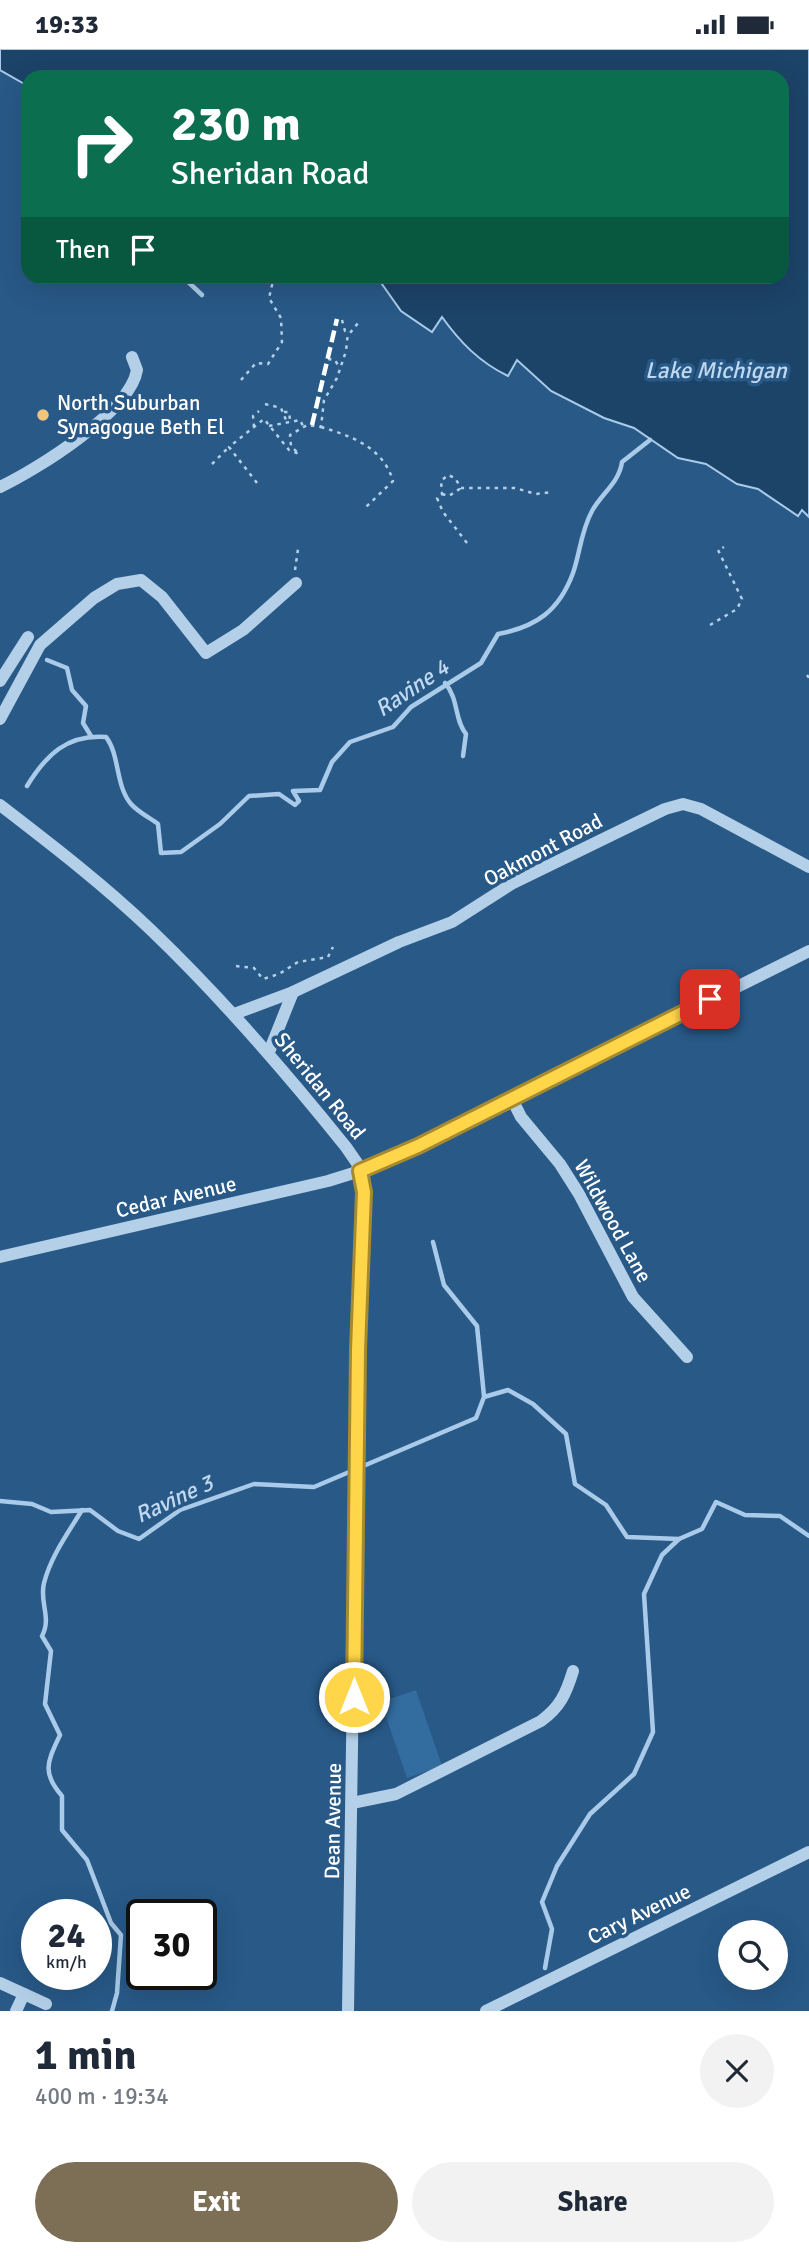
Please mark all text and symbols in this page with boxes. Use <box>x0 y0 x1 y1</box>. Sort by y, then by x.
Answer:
text: 19:33 <box>35 9 99 41</box>
text: 230 m <box>171 94 301 154</box>
icon: right <box>56 98 147 189</box>
text: Sheridan Road <box>171 154 369 193</box>
icon: arrive <box>124 231 162 269</box>
text: Then <box>56 234 110 266</box>
water label: Lake Michigan <box>645 356 788 385</box>
place label: North Suburban Synagogue Beth El <box>57 390 224 440</box>
marker: North Suburban Synagogue Beth El <box>35 407 51 423</box>
water label: Ravine 4 <box>370 652 455 723</box>
street label: Oakmont Road <box>479 808 607 892</box>
pin <box>680 969 740 1029</box>
icon: arrive <box>691 980 729 1018</box>
street label: Sheridan Road <box>269 1027 371 1145</box>
street label: Wildwood Lane <box>569 1155 657 1287</box>
street label: Cedar Avenue <box>113 1171 239 1223</box>
water label: Ravine 3 <box>130 1468 219 1530</box>
position arrow <box>317 1660 391 1734</box>
street label: Dean Avenue <box>319 1763 347 1879</box>
street label: Cary Avenue <box>583 1878 695 1950</box>
speed limit sign: 30 <box>126 1899 217 1990</box>
text: 24 <box>48 1914 85 1957</box>
map controls <box>718 1920 788 1990</box>
button: search <box>718 1920 788 1990</box>
text: km/h <box>46 1951 87 1973</box>
text: 1 min <box>35 2030 136 2081</box>
button: close <box>700 2034 774 2108</box>
text: 400 m · 19:34 <box>35 2082 169 2111</box>
button: Exit <box>35 2162 398 2242</box>
button: Share <box>412 2162 774 2242</box>

